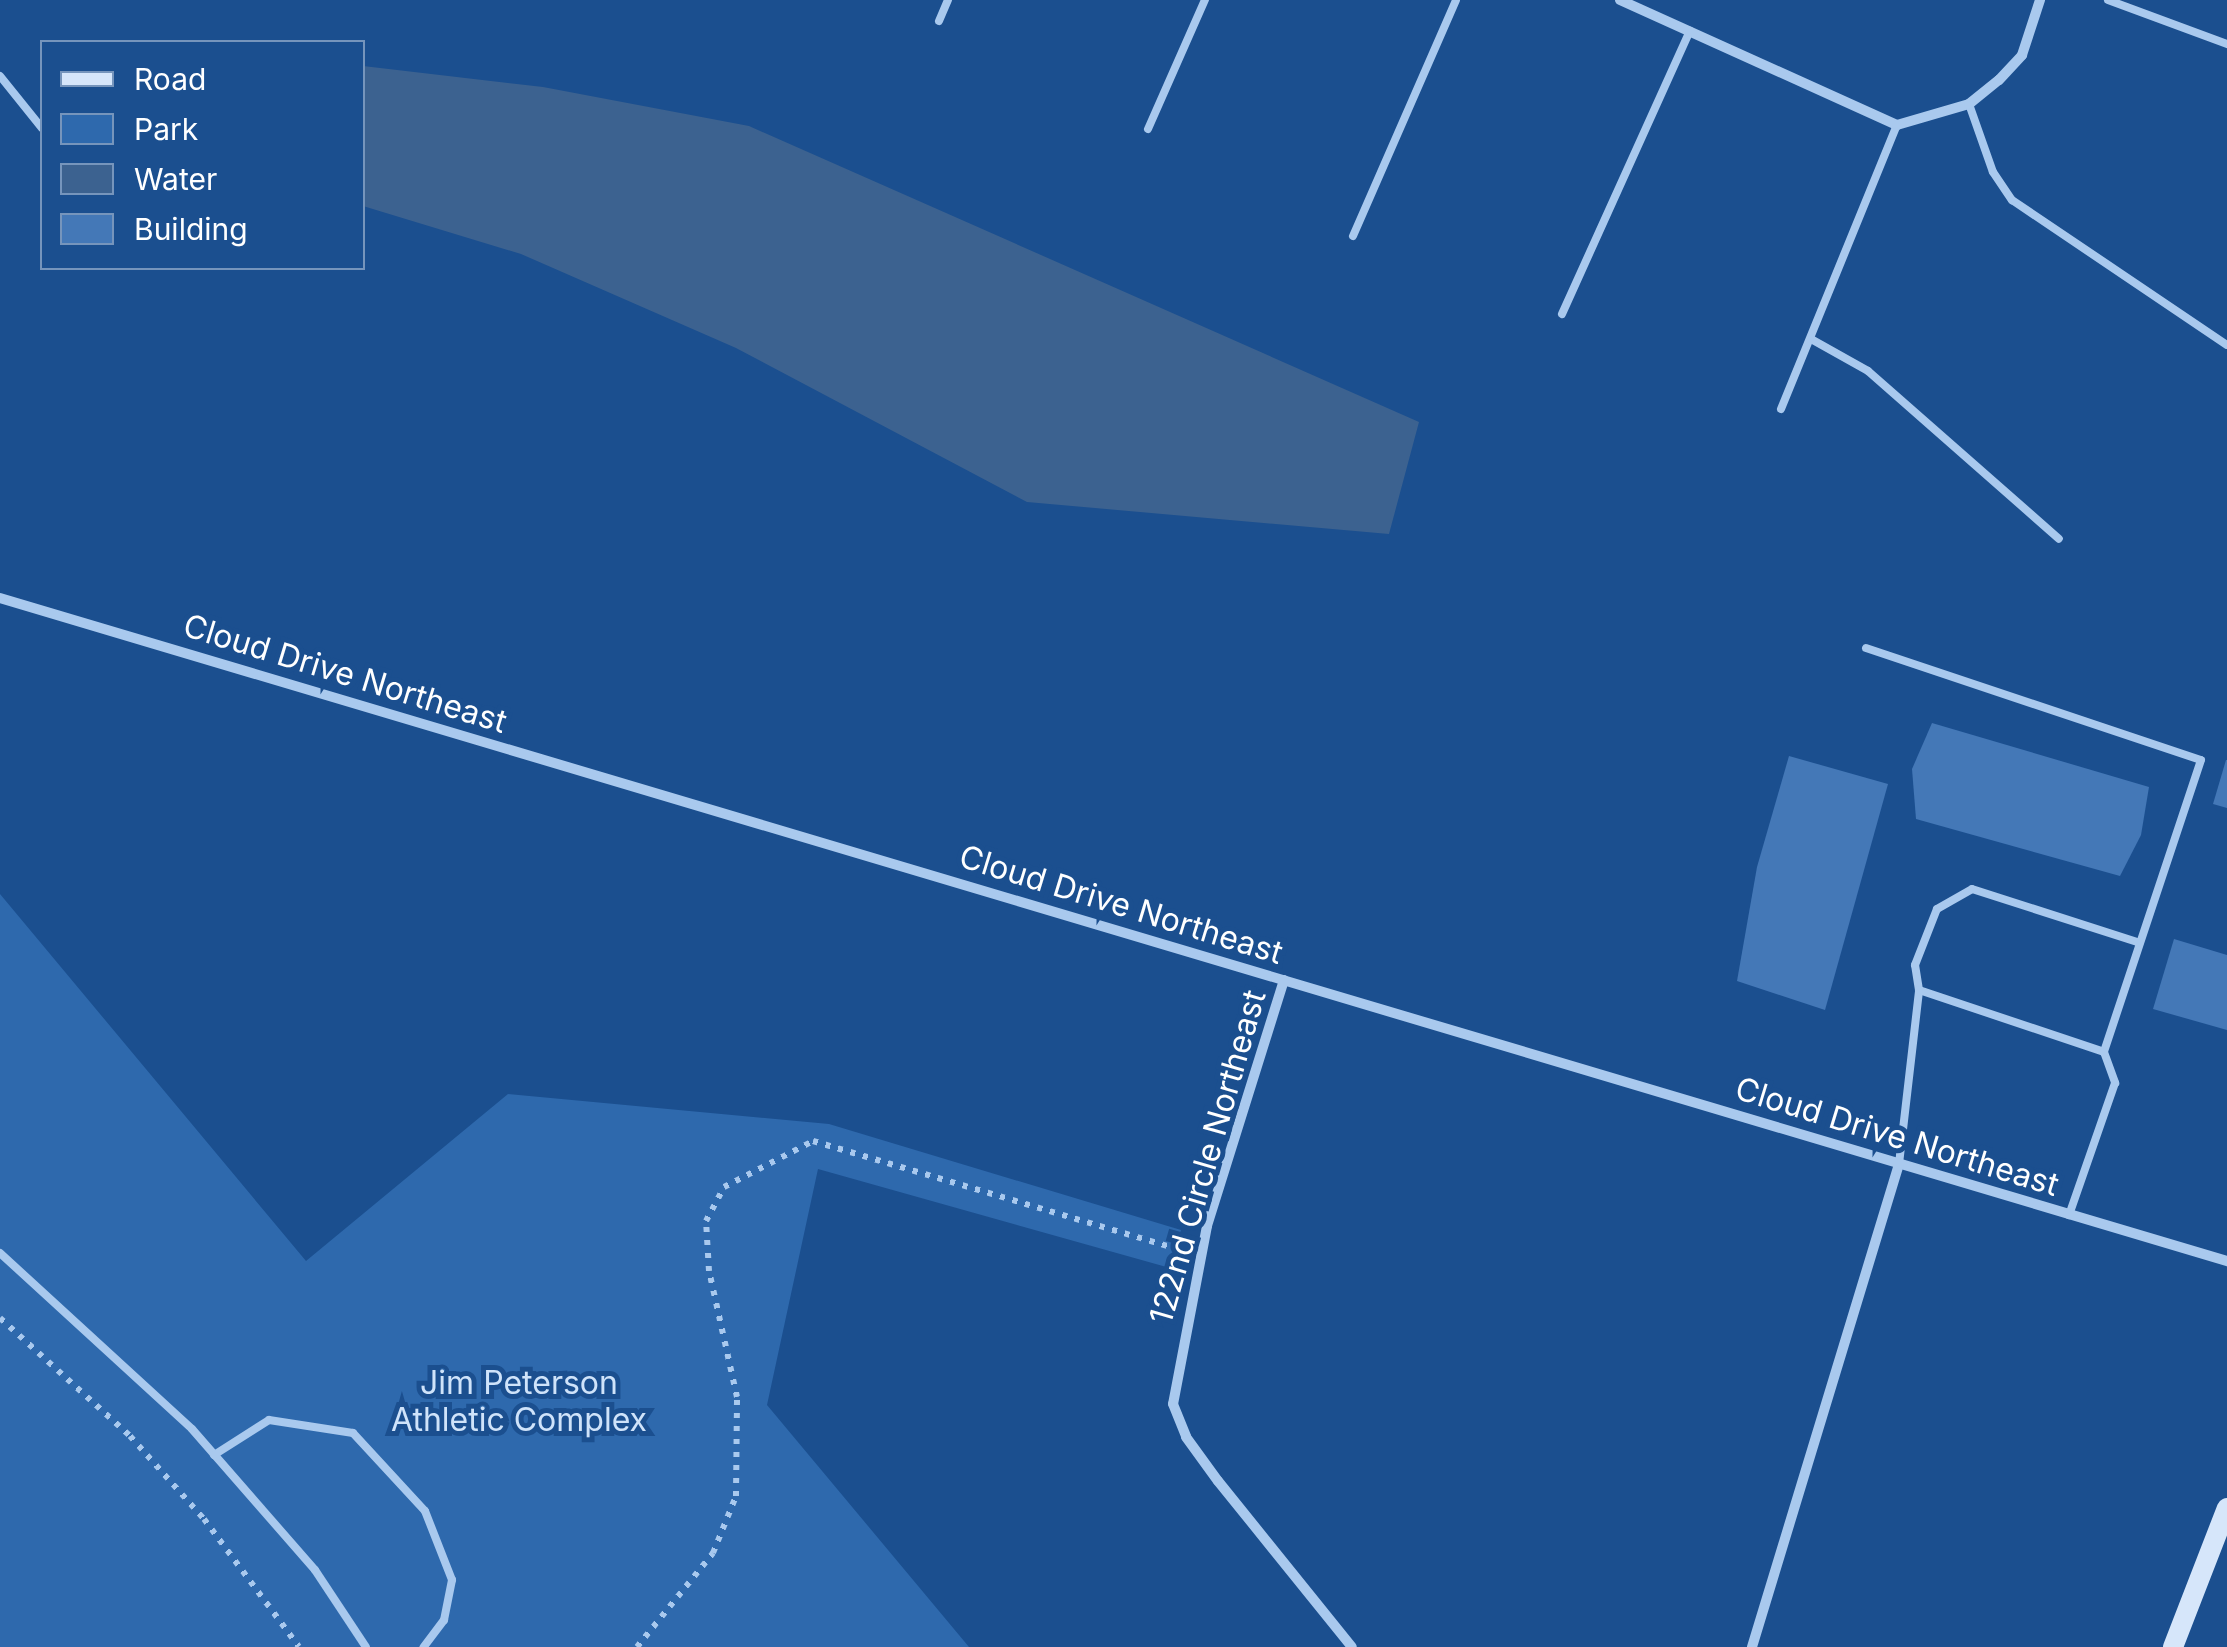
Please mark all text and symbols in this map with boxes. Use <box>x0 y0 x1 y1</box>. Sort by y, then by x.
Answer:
legend <box>40 40 365 270</box>
text: Road <box>134 61 206 97</box>
text: Park <box>134 111 198 147</box>
text: Water <box>134 161 217 197</box>
text: Building <box>134 211 248 247</box>
street label: Cloud Drive Northeast <box>179 607 511 741</box>
street label: Cloud Drive Northeast <box>955 838 1287 972</box>
street label: 122nd Circle Northeast <box>1142 986 1274 1328</box>
street label: Cloud Drive Northeast <box>1731 1070 2063 1204</box>
park label: Jim Peterson Athletic Complex <box>391 1365 647 1440</box>

